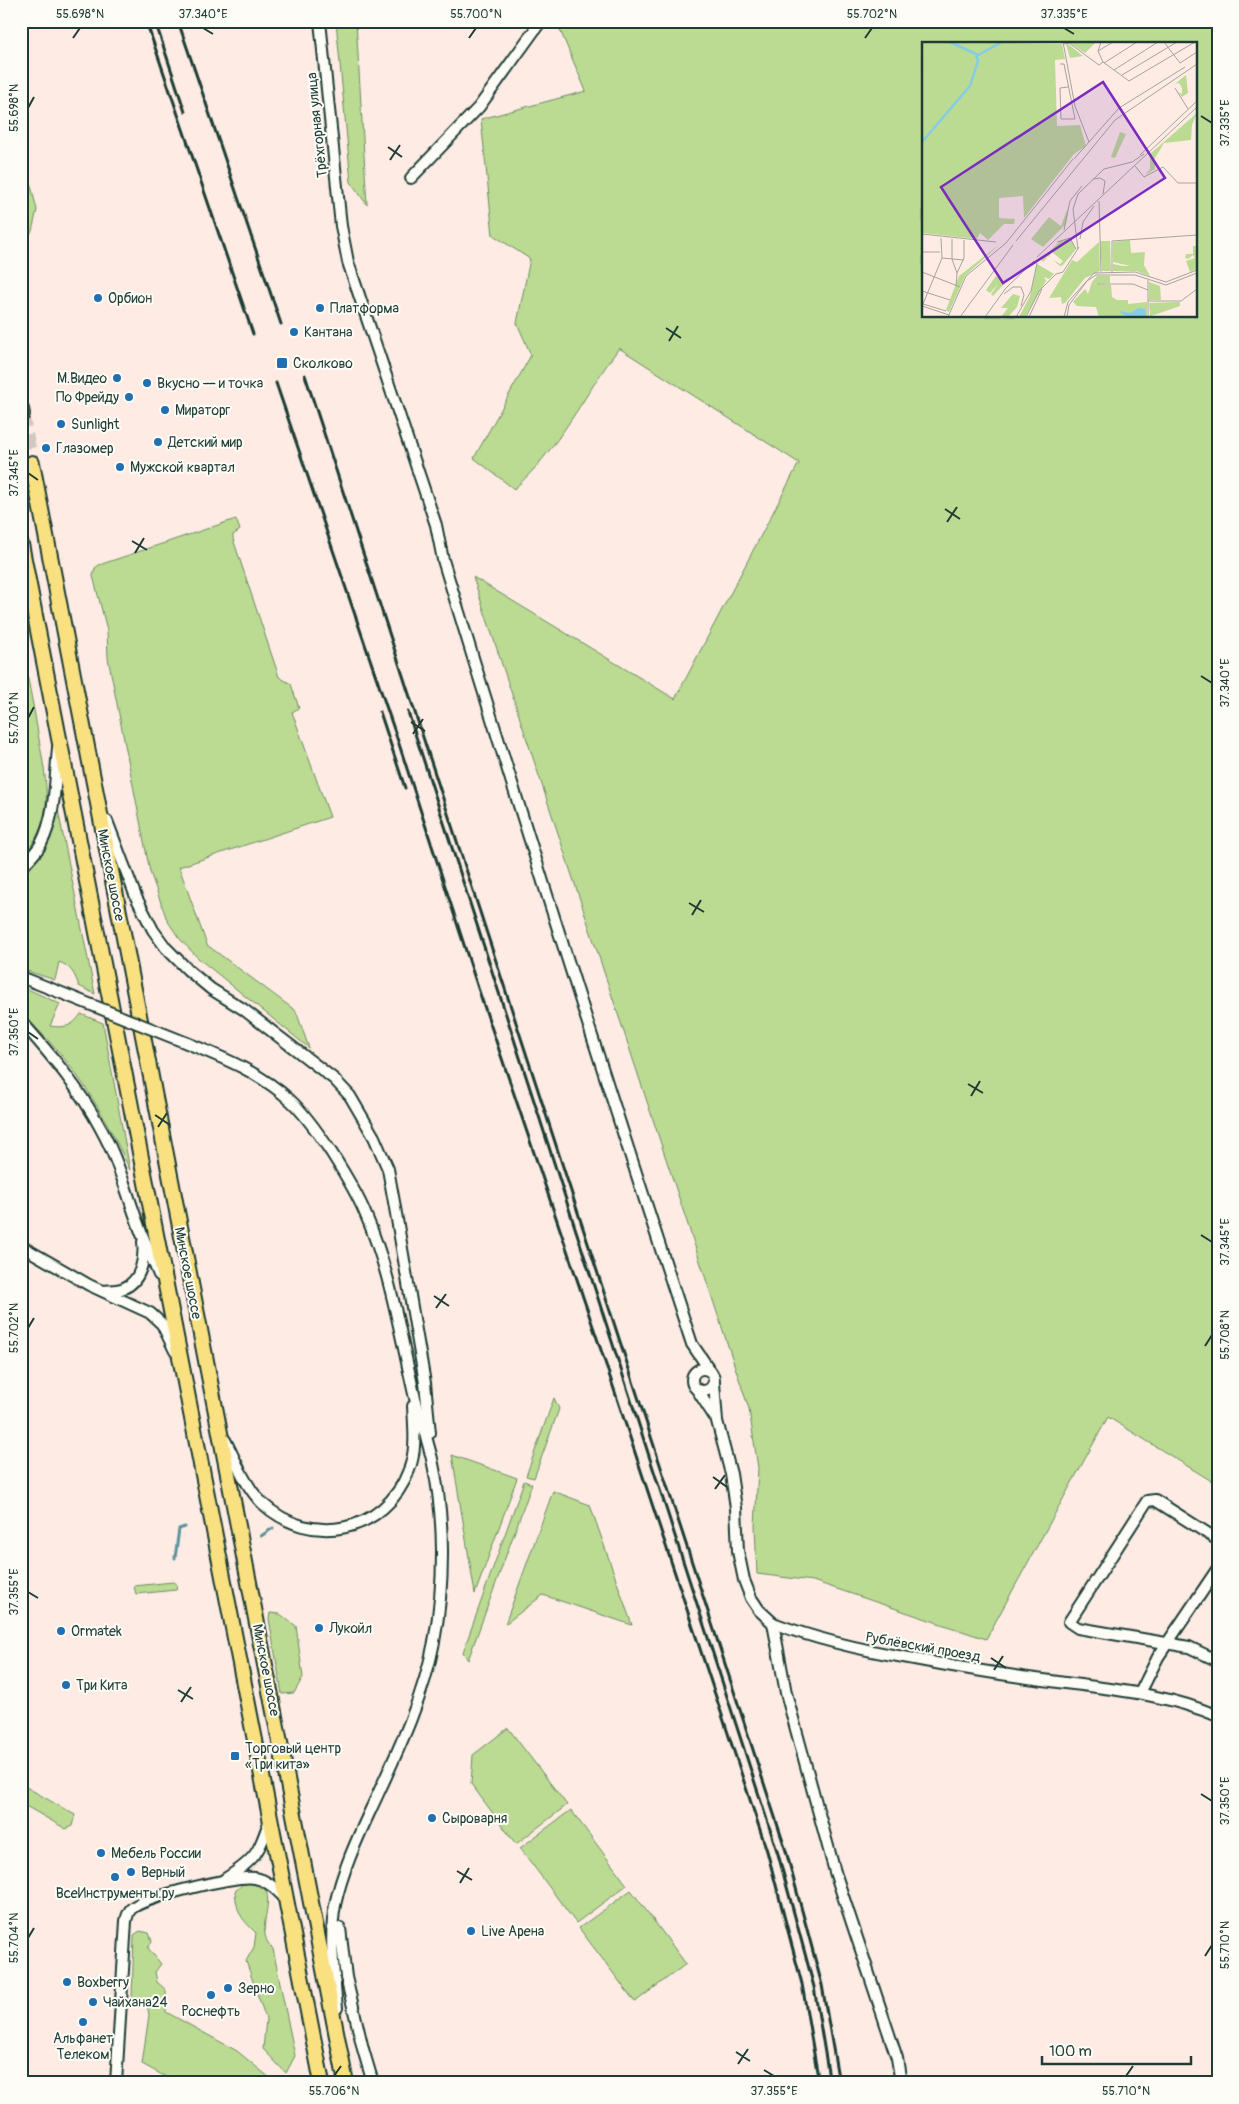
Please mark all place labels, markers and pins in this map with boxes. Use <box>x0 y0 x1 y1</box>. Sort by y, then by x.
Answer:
place label: Орбион <box>108 290 152 307</box>
marker: Орбион <box>92 292 104 304</box>
place label: Платформа <box>330 300 399 317</box>
marker: Платформа <box>314 302 326 314</box>
place label: Кантана <box>304 324 353 341</box>
marker: Кантана <box>288 326 300 338</box>
place label: Сколково <box>293 355 353 372</box>
marker: Сколково <box>275 356 289 370</box>
place label: М.Видео <box>57 370 107 387</box>
marker: М.Видео <box>111 372 123 384</box>
place label: Вкусно — и точка <box>157 375 263 392</box>
marker: Вкусно — и точка <box>141 377 153 389</box>
place label: По Фрейду <box>56 389 119 406</box>
marker: По Фрейду <box>123 391 135 403</box>
place label: Мираторг <box>175 402 231 419</box>
marker: Мираторг <box>159 404 171 416</box>
place label: Sunlight <box>71 416 120 433</box>
marker: Sunlight <box>55 418 67 430</box>
place label: Детский мир <box>167 434 243 451</box>
marker: Детский мир <box>152 436 164 448</box>
place label: Глазомер <box>56 440 114 457</box>
marker: Глазомер <box>40 442 52 454</box>
place label: Мужской квартал <box>130 459 235 476</box>
marker: Мужской квартал <box>114 461 126 473</box>
place label: Лукойл <box>328 1620 372 1637</box>
marker: Лукойл <box>313 1622 325 1634</box>
place label: Ormatek <box>71 1623 122 1640</box>
marker: Ormatek <box>55 1625 67 1637</box>
place label: Три Кита <box>76 1677 127 1694</box>
marker: Три Кита <box>60 1679 72 1691</box>
place label: Торговый центр «Три кита» <box>245 1740 342 1773</box>
marker: Торговый центр «Три кита» <box>229 1750 241 1762</box>
place label: Сыроварня <box>442 1810 507 1827</box>
marker: Сыроварня <box>426 1812 438 1824</box>
place label: Мебель России <box>111 1845 201 1862</box>
marker: Мебель России <box>95 1847 107 1859</box>
place label: Верный <box>141 1864 185 1881</box>
marker: Верный <box>125 1866 137 1878</box>
marker: ВсеИнструменты.ру <box>109 1871 121 1883</box>
place label: ВсеИнструменты.ру <box>56 1885 174 1902</box>
place label: Live Арена <box>481 1923 544 1940</box>
marker: Live Арена <box>465 1925 477 1937</box>
place label: Boxberry <box>77 1974 129 1991</box>
marker: Boxberry <box>61 1976 73 1988</box>
place label: Зерно <box>238 1980 275 1997</box>
marker: Зерно <box>222 1982 234 1994</box>
marker: Роснефть <box>205 1989 217 2001</box>
place label: Чайхана24 <box>103 1994 168 2011</box>
marker: Чайхана24 <box>87 1996 99 2008</box>
place label: Роснефть <box>182 2003 240 2020</box>
marker: Альфанет Телеком <box>77 2016 89 2028</box>
place label: Альфанет Телеком <box>53 2030 113 2063</box>

